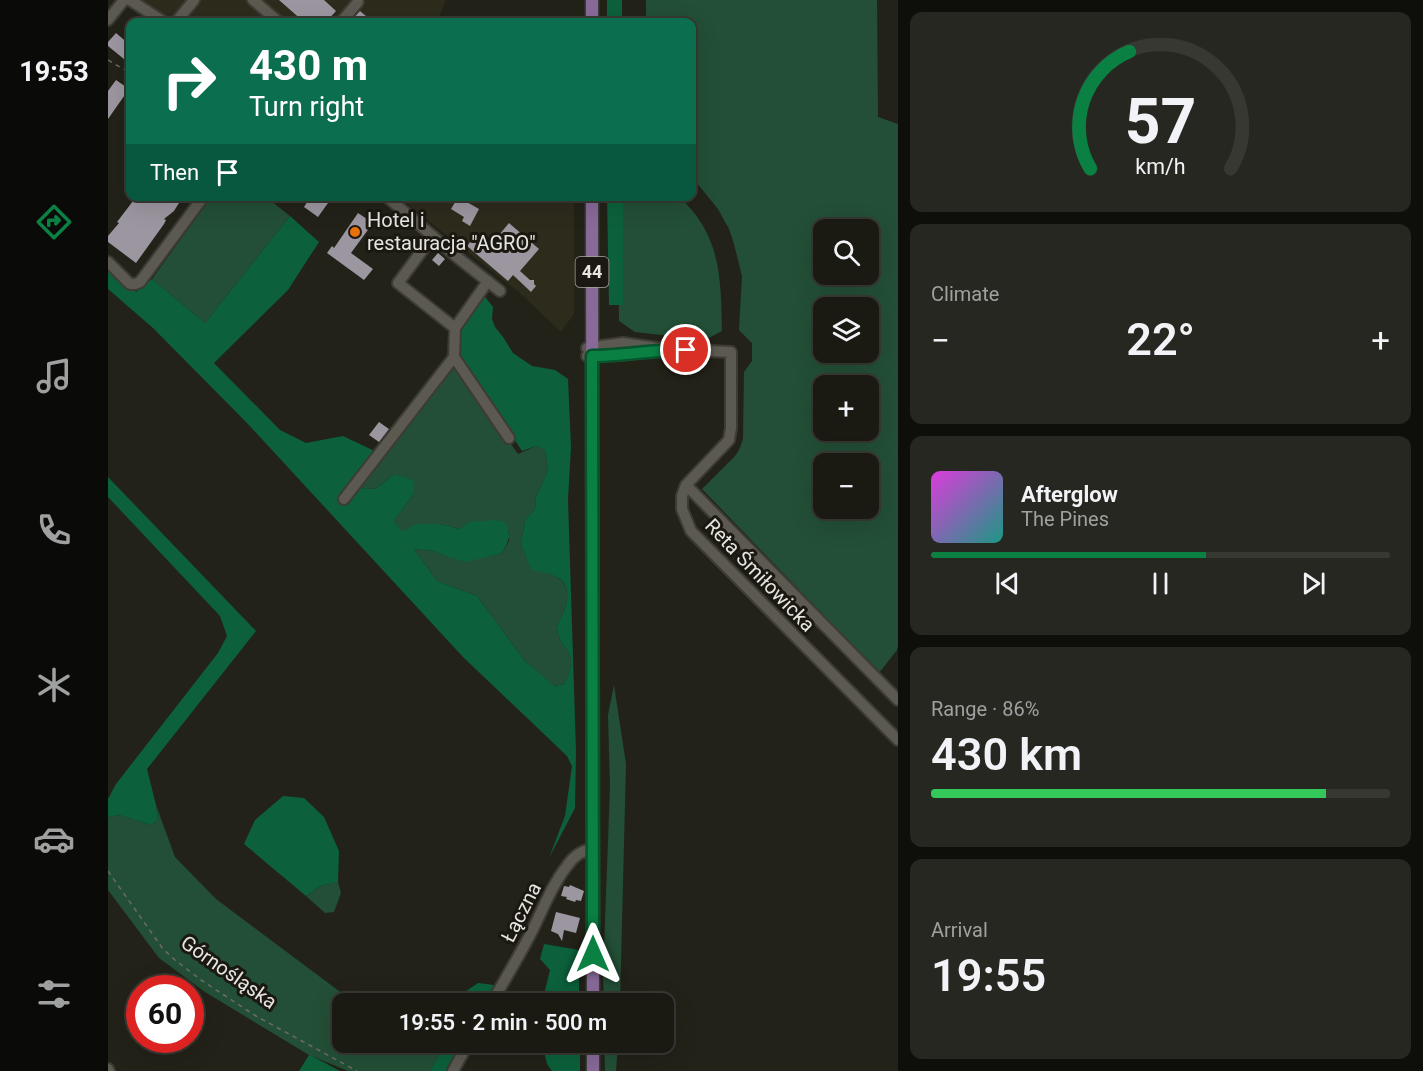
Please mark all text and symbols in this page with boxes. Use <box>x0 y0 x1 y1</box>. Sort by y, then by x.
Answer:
text: 430 m <box>249 41 368 90</box>
icon: right <box>150 42 228 120</box>
text: 19:53 <box>19 56 89 88</box>
text: 57 <box>1125 85 1196 158</box>
text: Turn right <box>249 91 364 123</box>
text: km/h <box>1135 154 1186 179</box>
icon: arrive <box>211 156 244 189</box>
text: Then <box>150 160 199 185</box>
icon: directions <box>33 201 75 243</box>
place label: Hotel i restauracja "AGRO" <box>367 208 536 255</box>
map controls <box>813 219 879 519</box>
button: search <box>813 219 879 285</box>
marker: Hotel i restauracja "AGRO" <box>348 225 362 239</box>
road number: 44 <box>576 257 608 287</box>
text: Climate <box>931 282 999 306</box>
button: layers <box>813 297 879 363</box>
text: 22° <box>1126 313 1195 366</box>
text: − <box>931 321 950 360</box>
text: + <box>1371 321 1390 360</box>
pin <box>660 324 711 375</box>
icon: arrive <box>669 333 702 366</box>
icon: music <box>33 355 75 397</box>
button: + <box>813 375 879 441</box>
button: − <box>813 453 879 519</box>
text: Afterglow <box>1021 482 1118 507</box>
text: The Pines <box>1021 507 1109 531</box>
icon: phone <box>33 509 75 551</box>
street label: Reta Śmiłowicka <box>700 514 820 636</box>
icon: previous <box>991 567 1024 600</box>
icon: pause <box>1144 567 1177 600</box>
icon: next <box>1297 567 1330 600</box>
icon: climate <box>33 664 75 706</box>
text: Range · 86% <box>931 697 1039 721</box>
text: 430 km <box>931 728 1082 781</box>
icon: car <box>33 818 75 860</box>
street label: Łączna <box>496 878 546 946</box>
text: Arrival <box>931 918 988 942</box>
position arrow <box>561 922 625 986</box>
street label: Górnośląska <box>176 930 282 1014</box>
text: 19:55 <box>931 949 1046 1002</box>
icon: filters <box>33 973 75 1015</box>
speed limit sign: 60 <box>126 975 204 1053</box>
text: 19:55 · 2 min · 500 m <box>399 1010 607 1035</box>

